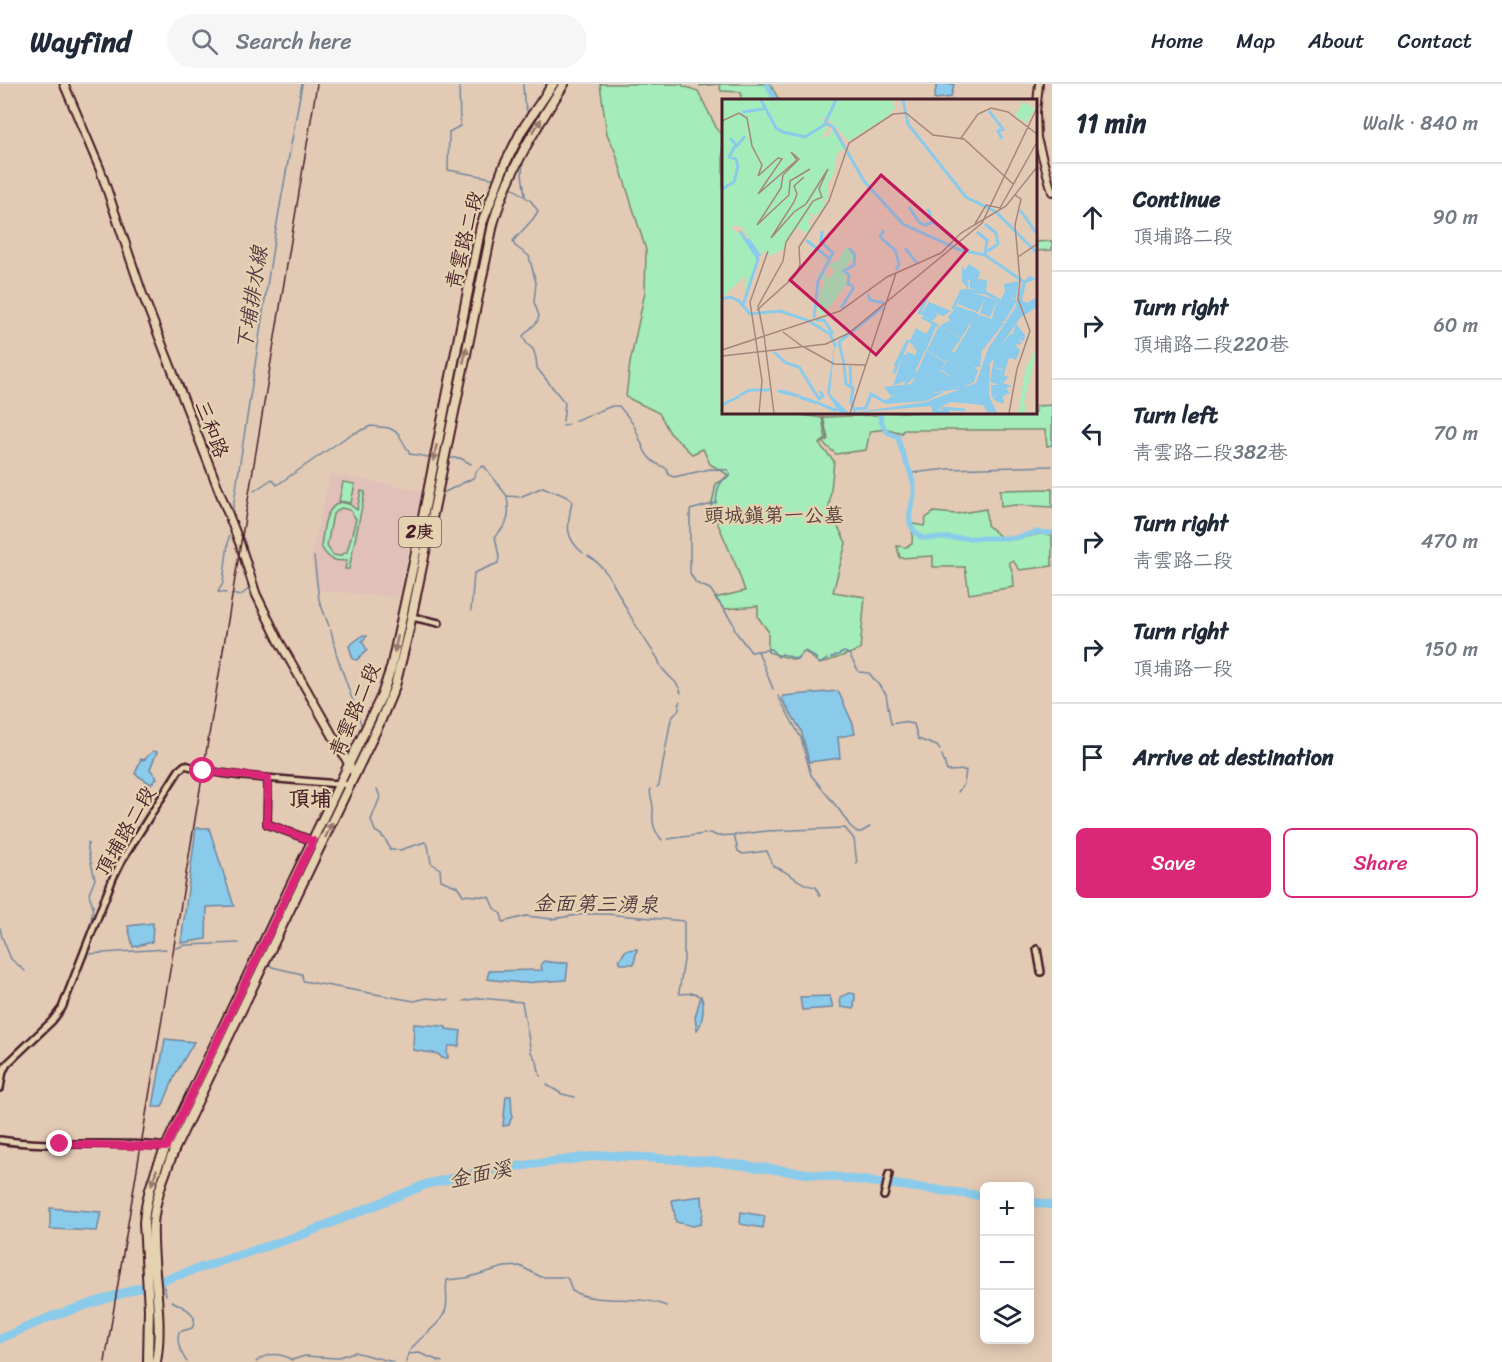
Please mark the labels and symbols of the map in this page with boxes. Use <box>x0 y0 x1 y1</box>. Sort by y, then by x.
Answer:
inset map <box>722 99 1037 414</box>
one-way arrow <box>531 118 542 135</box>
street label: 青雲路二段 <box>435 187 494 293</box>
water label: 下埔排水線 <box>225 242 279 353</box>
one-way arrow <box>461 345 470 364</box>
street label: 三和路 <box>184 395 239 464</box>
one-way arrow <box>430 444 439 463</box>
park label: 頭城鎮第一公墓 <box>704 498 844 533</box>
road number: 2庚 <box>399 517 441 547</box>
one-way arrow <box>391 635 400 654</box>
street label: 青雲路二段 <box>319 657 390 763</box>
route start <box>189 757 215 783</box>
street label: 頂埔路二段 <box>85 779 166 883</box>
district label: 頂埔 <box>288 779 332 818</box>
one-way arrow <box>324 821 333 838</box>
water label: 金面第三湧泉 <box>533 884 659 924</box>
route end <box>46 1130 72 1156</box>
water label: 金面溪 <box>445 1149 516 1199</box>
one-way arrow <box>148 1168 158 1186</box>

